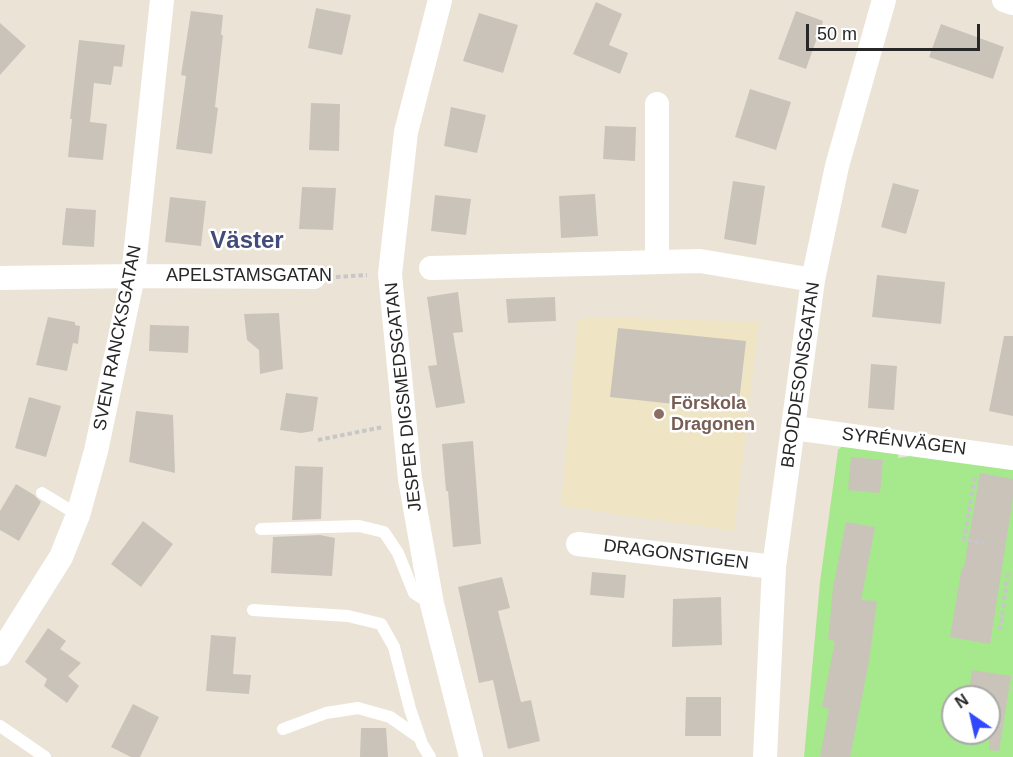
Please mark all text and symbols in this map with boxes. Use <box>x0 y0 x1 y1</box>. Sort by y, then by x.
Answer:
scale bar <box>809 12 983 50</box>
text: 50 m <box>817 24 857 44</box>
district label: Väster <box>210 227 284 255</box>
street label: SVEN RANCKSGATAN <box>89 243 147 433</box>
street label: APELSTAMSGATAN <box>166 265 332 287</box>
street label: JESPER DIGSMEDSGATAN <box>381 281 427 513</box>
street label: BRODDESONSGATAN <box>777 281 825 469</box>
place label: Förskola Dragonen <box>671 393 755 436</box>
marker: Förskola Dragonen <box>652 407 666 421</box>
street label: SYRÉNVÄGEN <box>841 424 967 460</box>
street label: DRAGONSTIGEN <box>602 535 750 575</box>
north arrow <box>941 685 1001 745</box>
text: N <box>952 691 971 712</box>

